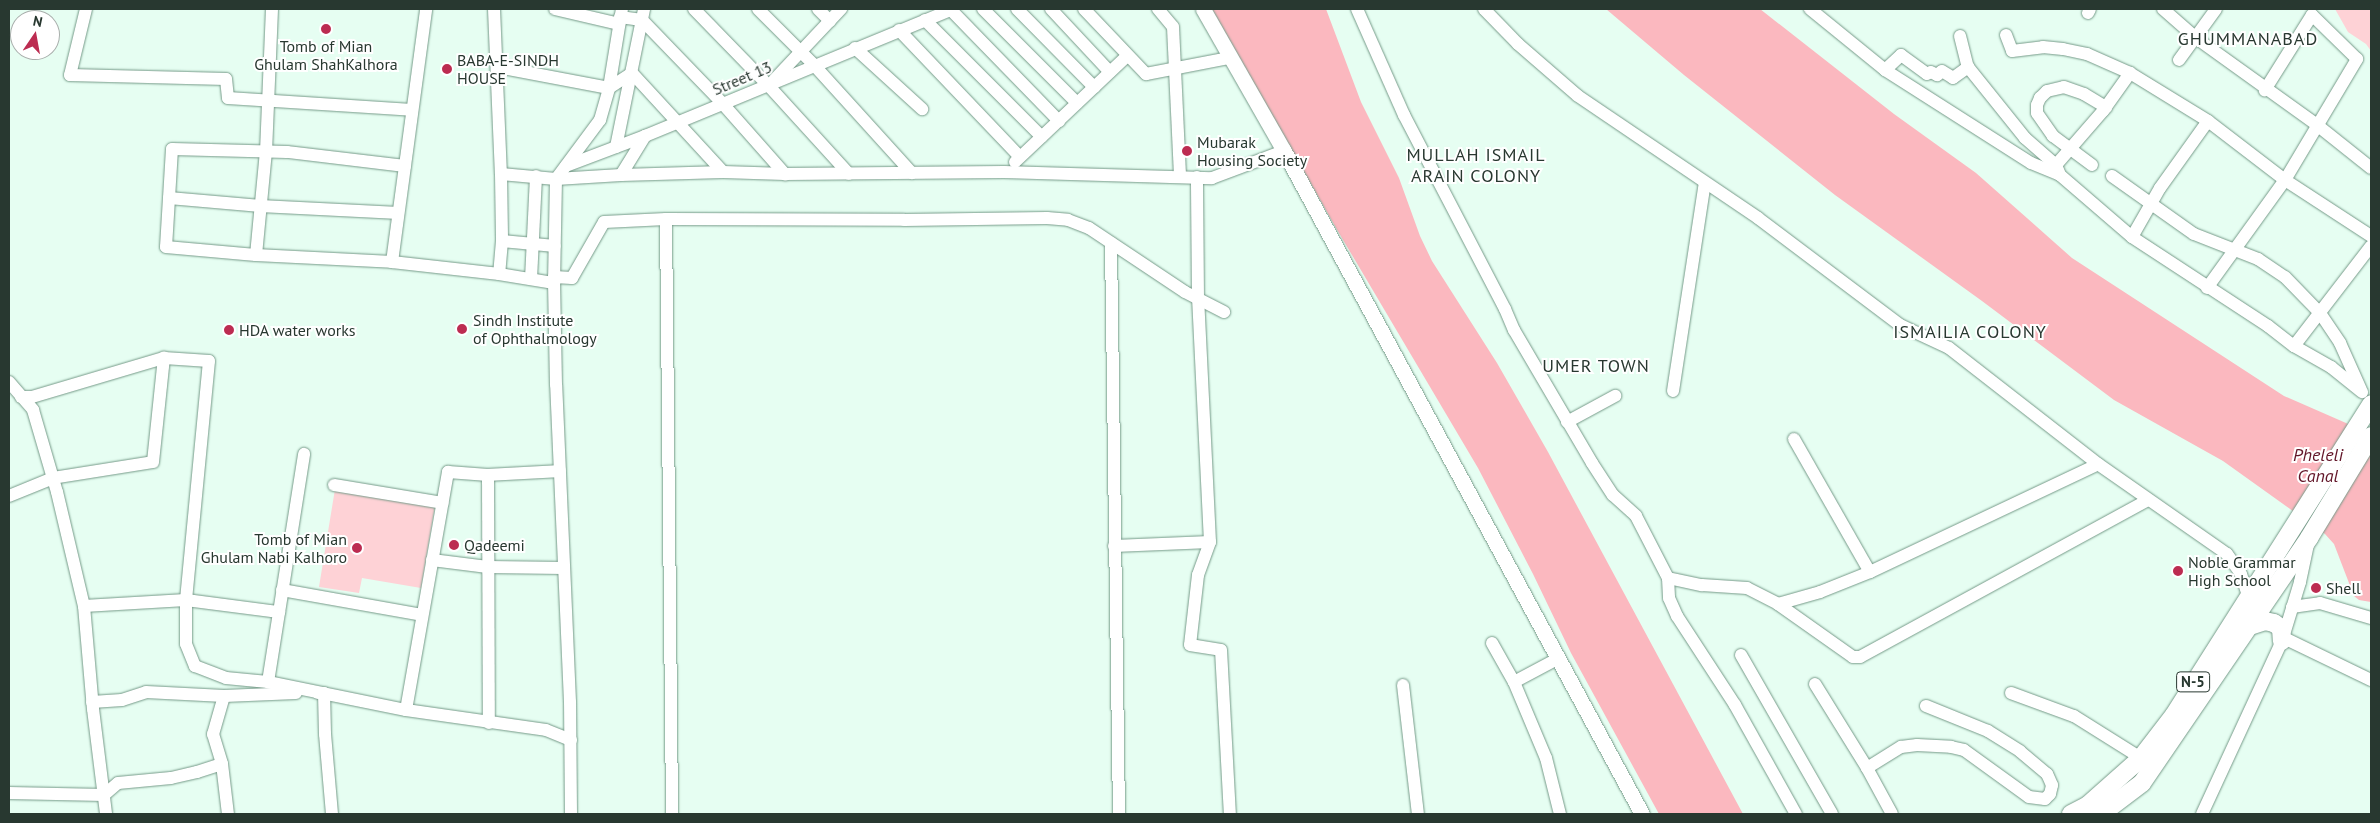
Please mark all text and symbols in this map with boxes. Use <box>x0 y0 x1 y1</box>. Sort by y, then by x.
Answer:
north arrow <box>10 10 60 60</box>
text: N <box>32 12 44 31</box>
marker: Tomb of Mian Ghulam ShahKalhora <box>320 23 332 35</box>
district label: GHUMMANABAD <box>2176 28 2320 50</box>
place label: Tomb of Mian Ghulam ShahKalhora <box>254 36 398 74</box>
place label: BABA-E-SINDH HOUSE <box>457 50 559 88</box>
street label: Street 13 <box>709 57 775 99</box>
marker: BABA-E-SINDH HOUSE <box>441 63 453 75</box>
place label: Mubarak Housing Society <box>1197 132 1307 170</box>
marker: Mubarak Housing Society <box>1181 145 1193 157</box>
district label: MULLAH ISMAIL ARAIN COLONY <box>1405 145 1547 188</box>
place label: Sindh Institute of Ophthalmology <box>473 310 597 348</box>
place label: HDA water works <box>239 320 356 340</box>
district label: ISMAILIA COLONY <box>1891 321 2049 343</box>
marker: Sindh Institute of Ophthalmology <box>455 322 469 336</box>
marker: HDA water works <box>223 324 235 336</box>
district label: UMER TOWN <box>1541 355 1651 377</box>
water label: Pheleli Canal <box>2293 445 2343 488</box>
place label: Tomb of Mian Ghulam Nabi Kalhoro <box>201 529 347 567</box>
place label: Qadeemi <box>464 535 525 555</box>
marker: Qadeemi <box>448 539 460 551</box>
marker: Tomb of Mian Ghulam Nabi Kalhoro <box>351 542 363 554</box>
place label: Noble Grammar High School <box>2188 552 2296 590</box>
marker: Noble Grammar High School <box>2172 565 2184 577</box>
place label: Shell <box>2326 578 2361 598</box>
marker: Shell <box>2310 582 2322 594</box>
road number: N-5 <box>2176 670 2210 694</box>

